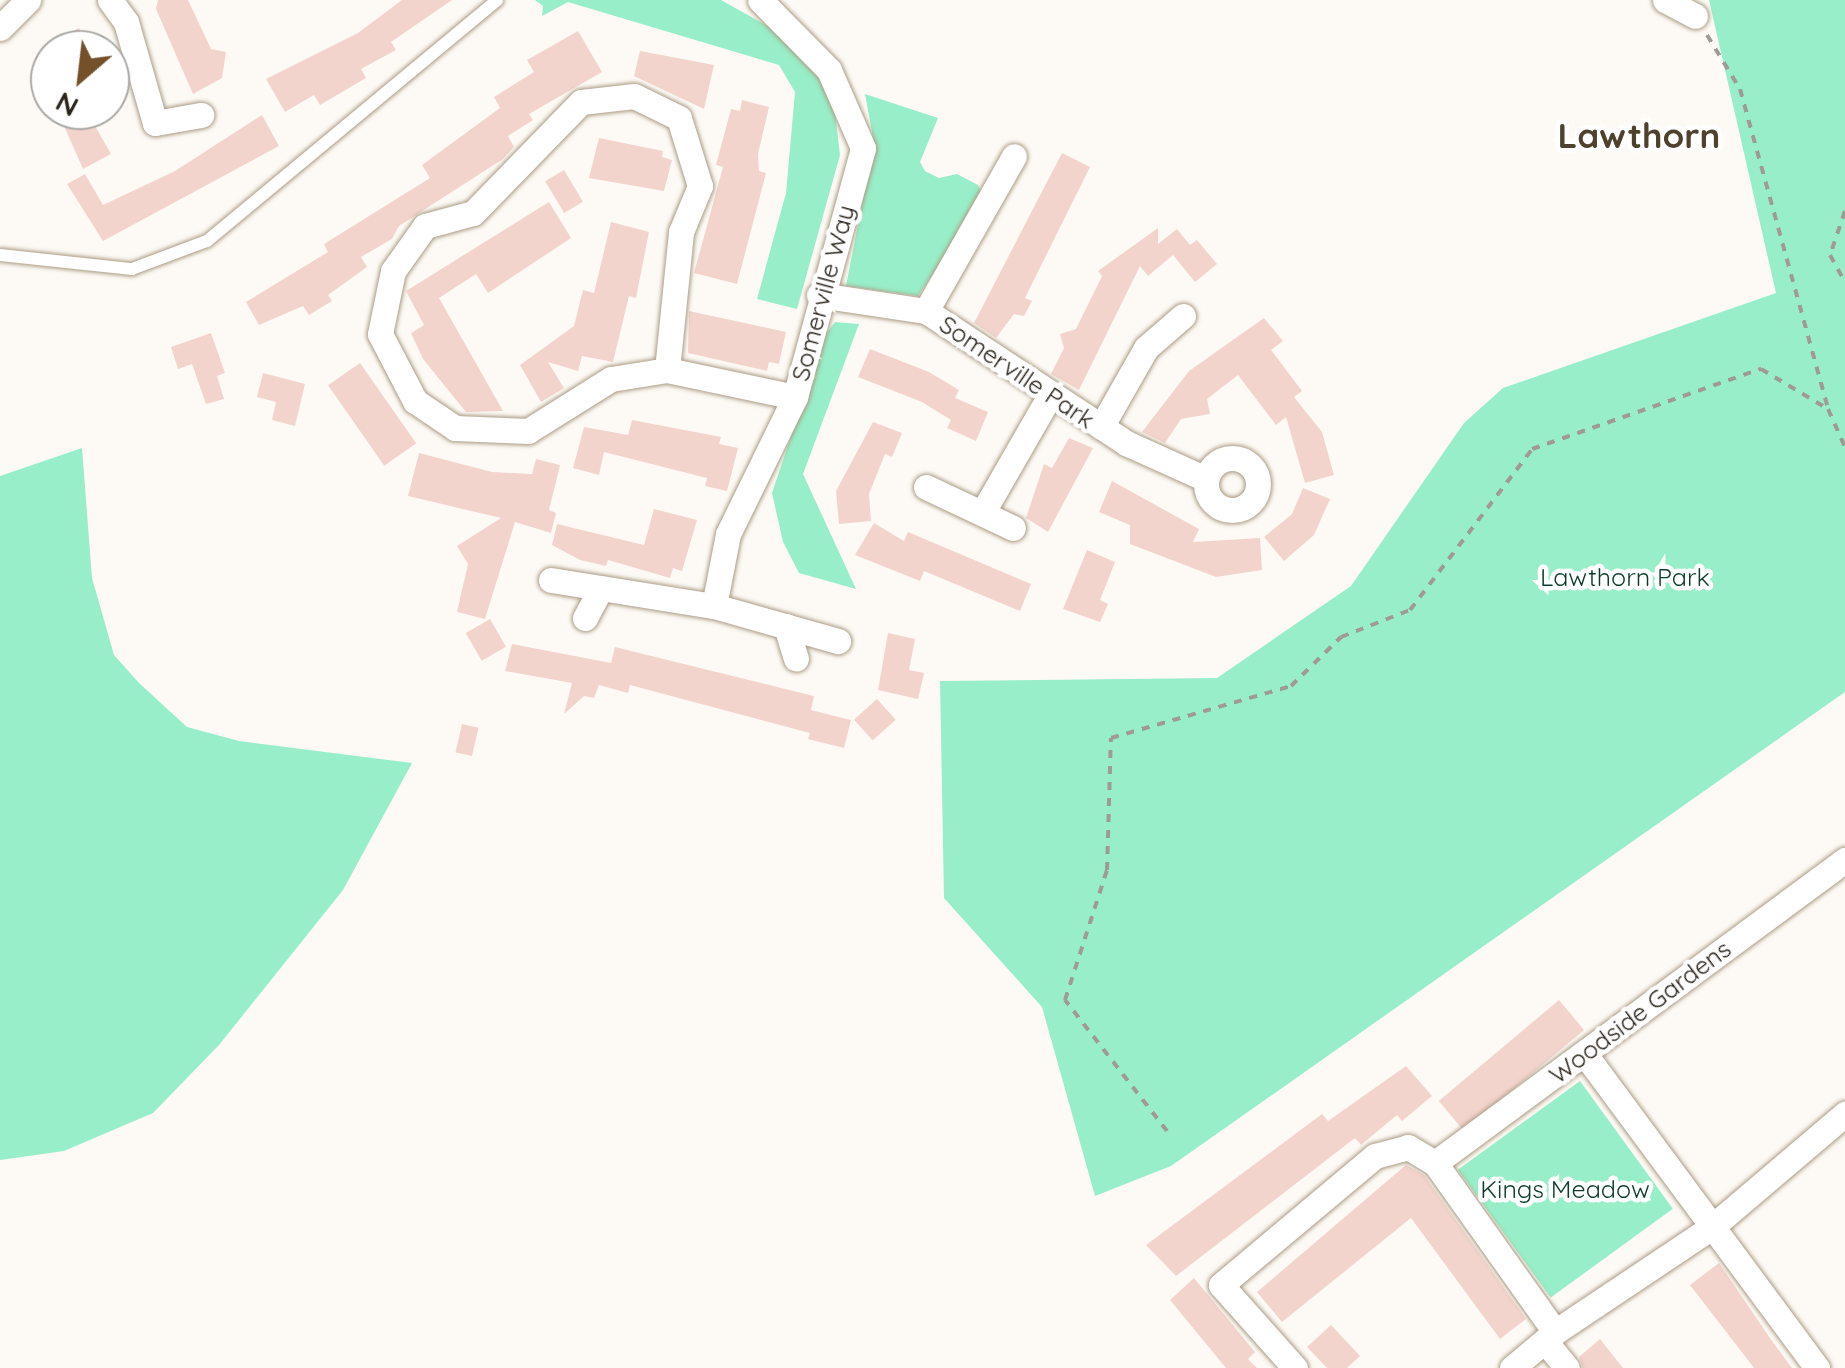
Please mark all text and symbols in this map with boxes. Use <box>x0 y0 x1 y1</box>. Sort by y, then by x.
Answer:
north arrow <box>30 30 130 130</box>
text: N <box>49 85 84 125</box>
district label: Lawthorn <box>1558 114 1720 156</box>
street label: Somerville Way <box>785 202 861 384</box>
street label: Somerville Park <box>934 309 1100 435</box>
park label: Lawthorn Park <box>1540 562 1710 592</box>
street label: Woodside Gardens <box>1543 934 1737 1090</box>
park label: Kings Meadow <box>1480 1174 1650 1204</box>

